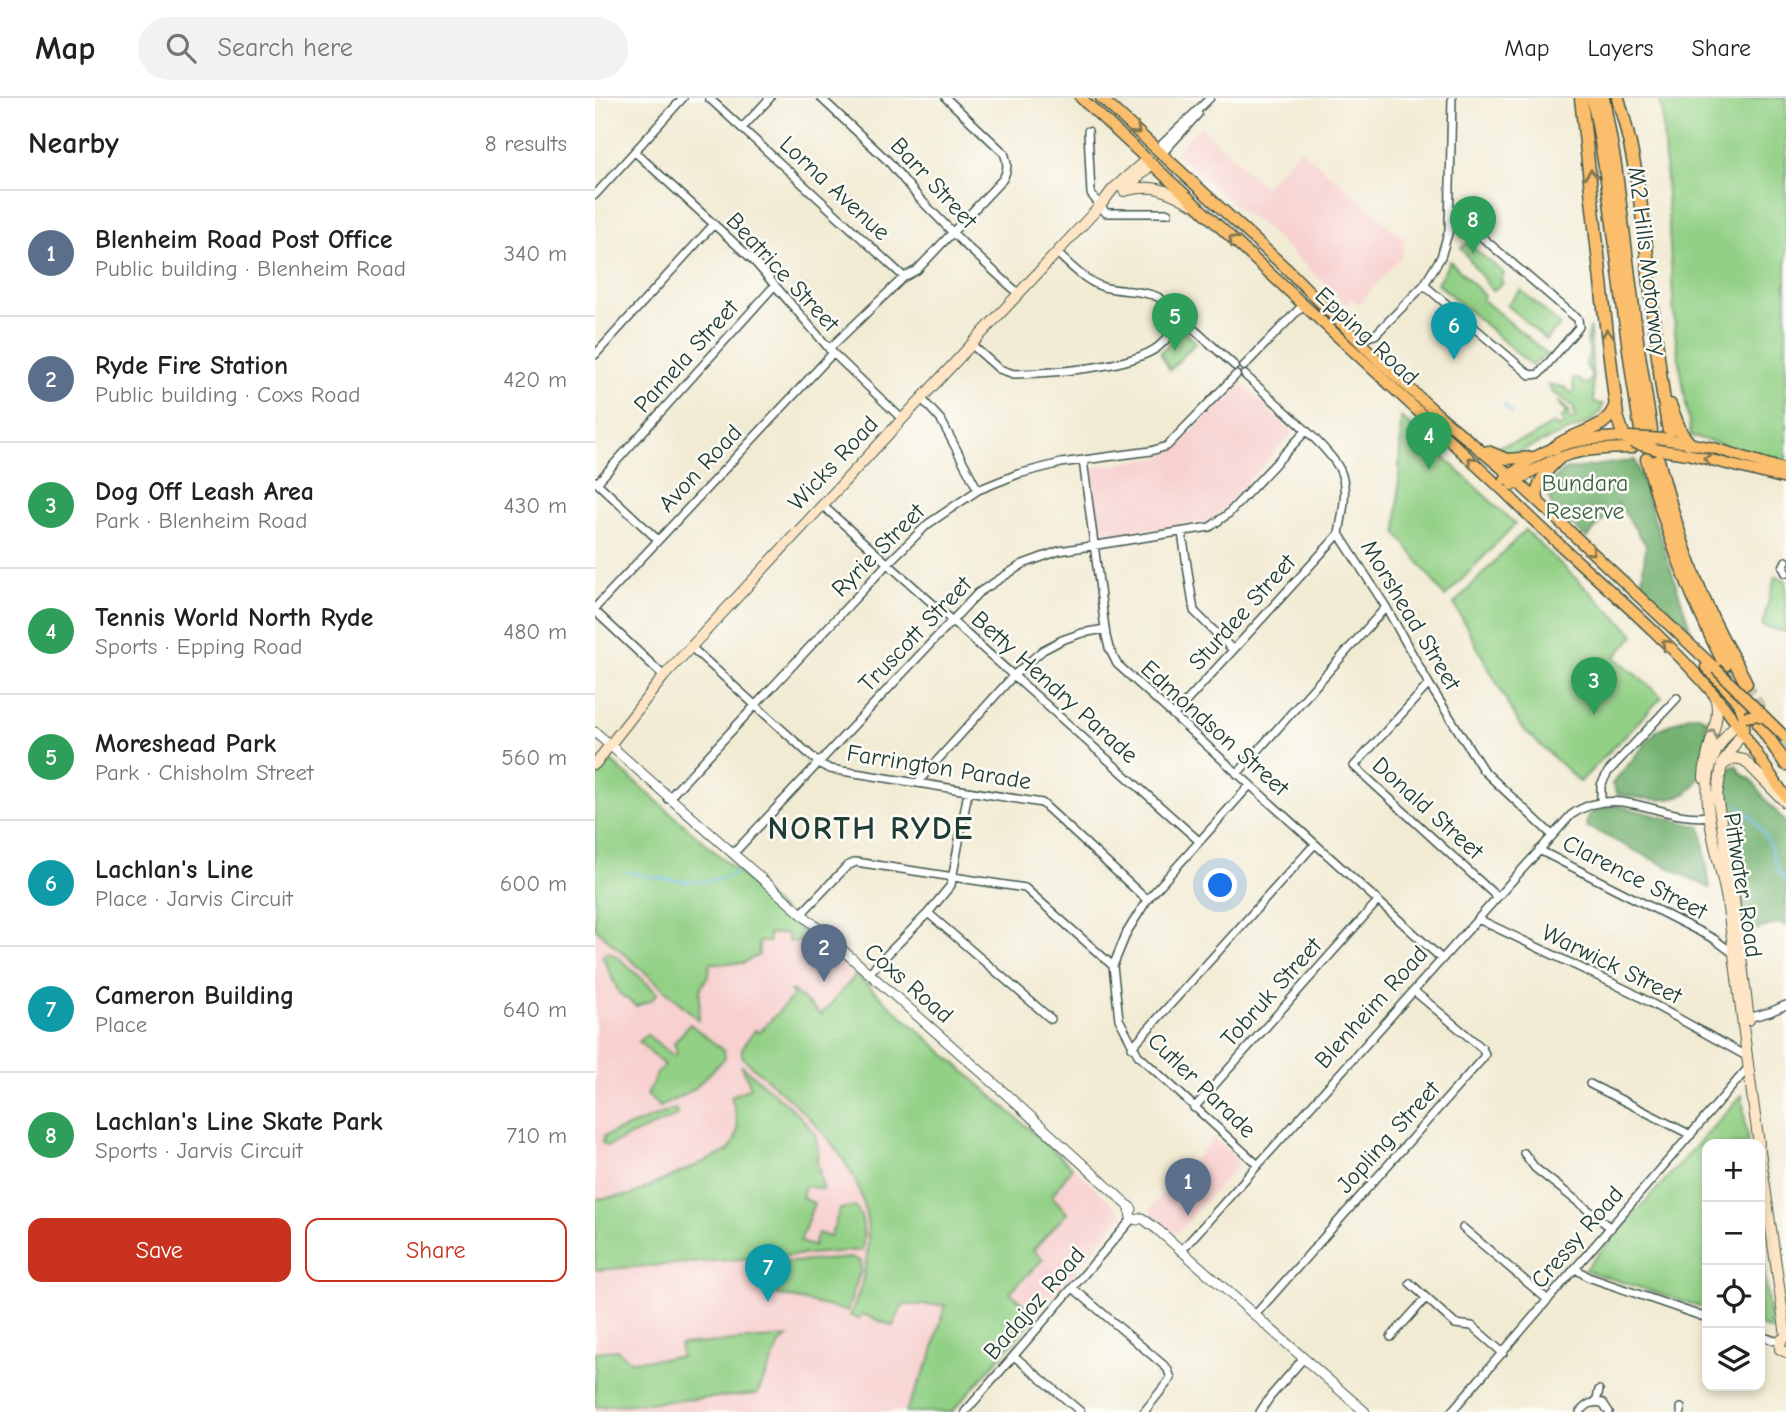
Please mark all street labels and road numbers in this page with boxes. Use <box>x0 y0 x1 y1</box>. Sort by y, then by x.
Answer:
street label: Lorna Avenue <box>774 130 896 246</box>
street label: Barr Street <box>885 132 984 235</box>
street label: M2 Hills Motorway <box>1623 165 1674 357</box>
street label: Beatrice Street <box>721 207 846 338</box>
street label: Epping Road <box>1309 281 1425 391</box>
street label: Pamela Street <box>628 293 745 418</box>
street label: Wicks Road <box>782 410 884 516</box>
street label: Avon Road <box>652 418 748 518</box>
street label: Ryrie Street <box>826 497 931 602</box>
street label: Morshead Street <box>1355 535 1467 696</box>
street label: Sturdee Street <box>1183 548 1302 676</box>
street label: Truscott Street <box>853 569 978 698</box>
street label: Betty Hendry Parade <box>966 605 1144 769</box>
street label: Edmondson Street <box>1135 654 1296 803</box>
street label: Farrington Parade <box>845 739 1033 795</box>
street label: Donald Street <box>1367 751 1490 866</box>
street label: Pittwater Road <box>1718 810 1768 960</box>
street label: Clarence Street <box>1558 829 1713 926</box>
street label: Warwick Street <box>1537 918 1688 1010</box>
street label: Tobruk Street <box>1215 931 1328 1052</box>
street label: Coxs Road <box>859 937 959 1029</box>
street label: Blenheim Road <box>1309 940 1433 1074</box>
street label: Cutler Parade <box>1142 1026 1262 1144</box>
street label: Jopling Street <box>1330 1074 1446 1199</box>
street label: Cressy Road <box>1525 1180 1629 1294</box>
street label: Badajoz Road <box>977 1241 1091 1365</box>

